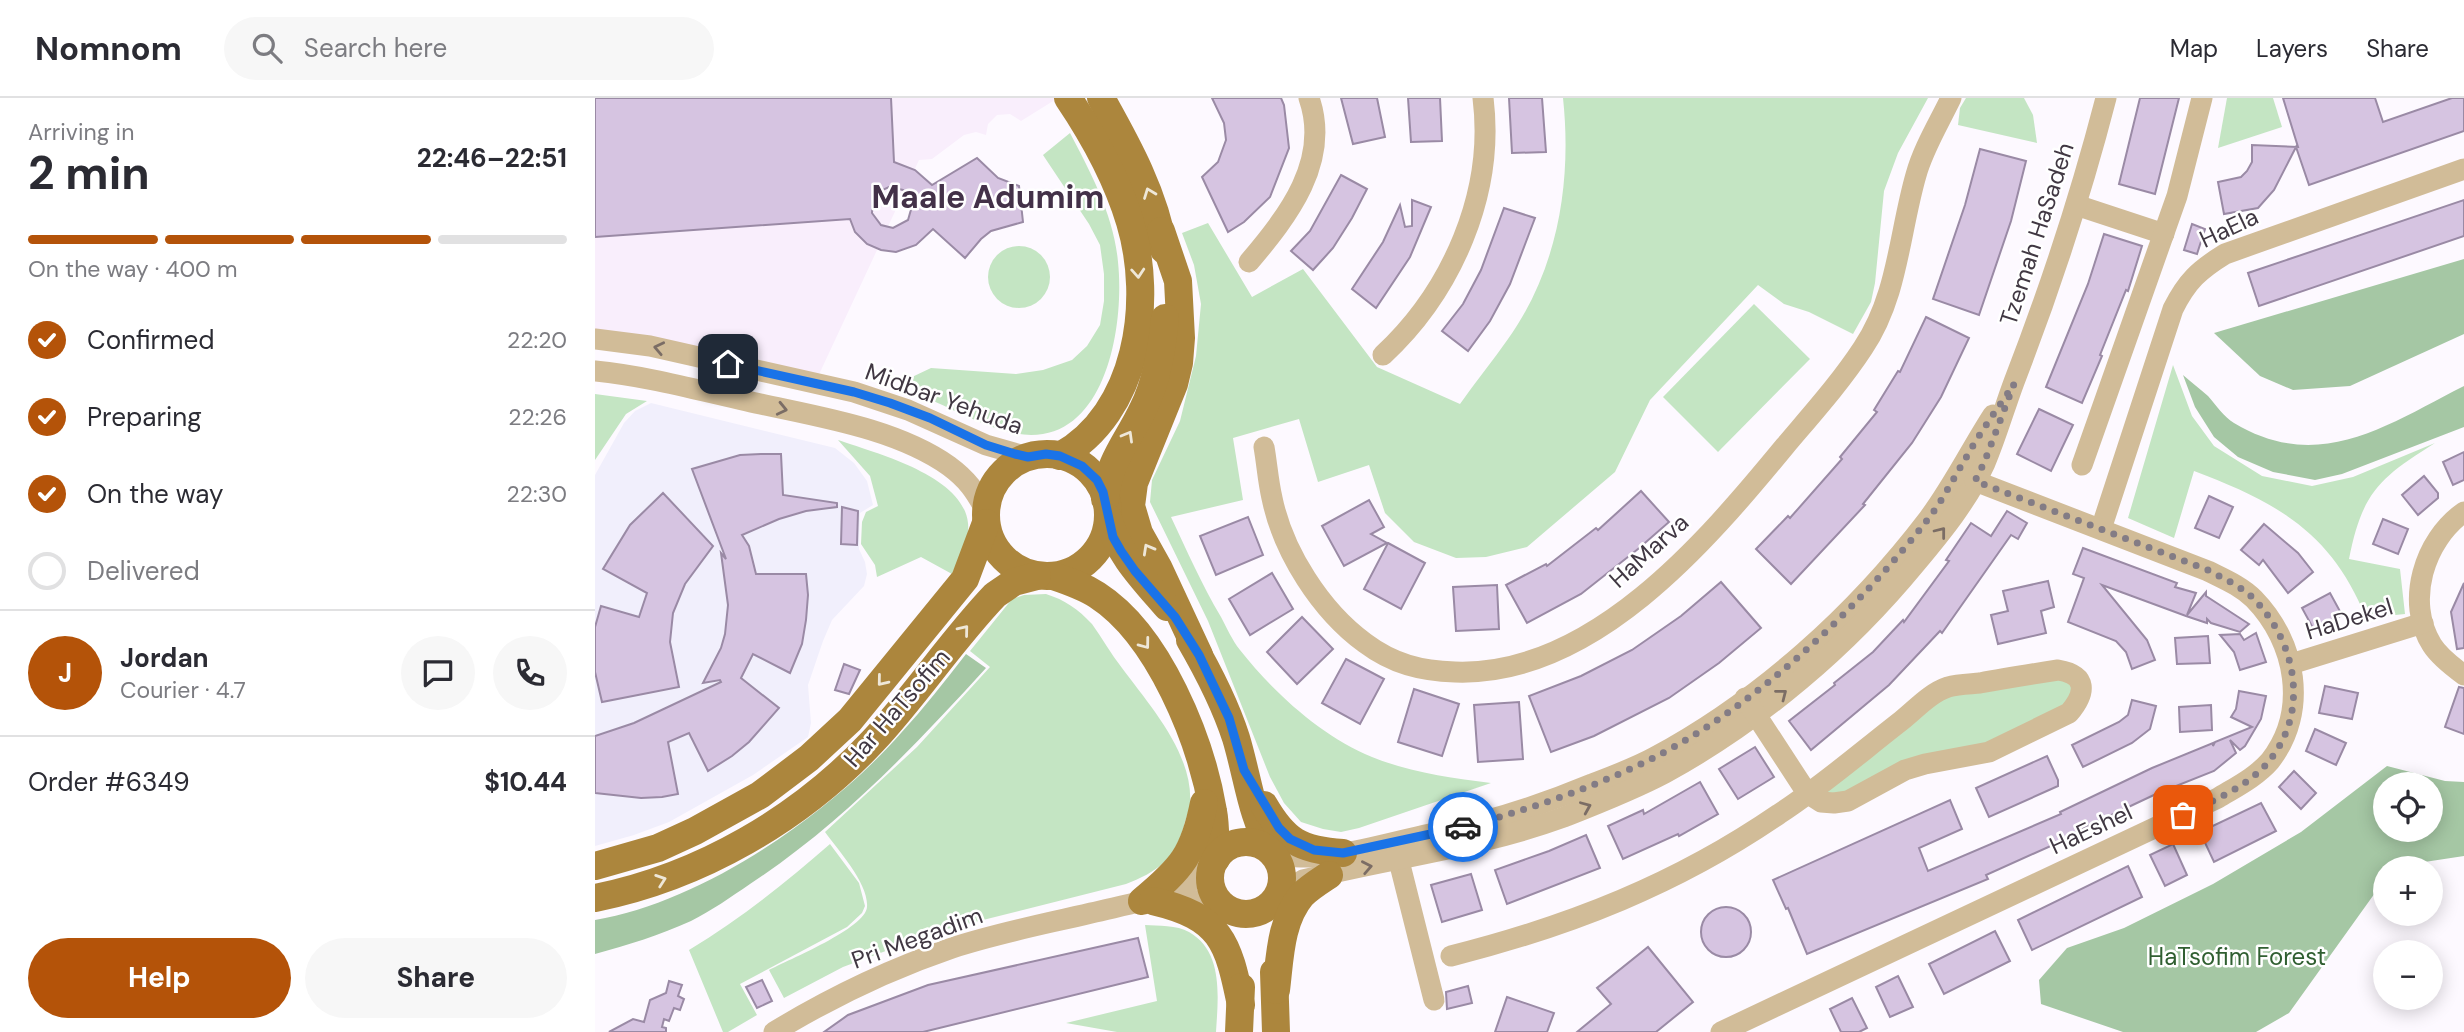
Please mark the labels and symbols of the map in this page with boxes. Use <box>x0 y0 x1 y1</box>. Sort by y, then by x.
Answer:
street label: Tzemah HaSadeh <box>1992 138 2081 329</box>
district label: Maale Adumim <box>872 176 1104 218</box>
one-way arrow <box>1143 188 1157 200</box>
street label: HaEla <box>2194 201 2263 255</box>
one-way arrow <box>1131 268 1146 279</box>
pin <box>698 334 758 394</box>
one-way arrow <box>653 342 665 357</box>
street label: Midbar Yehuda <box>861 356 1027 441</box>
one-way arrow <box>776 401 788 415</box>
one-way arrow <box>1119 430 1132 443</box>
street label: HaMarva <box>1602 507 1695 594</box>
one-way arrow <box>1933 528 1946 540</box>
one-way arrow <box>1143 544 1156 556</box>
street label: HaDekel <box>2301 591 2396 646</box>
one-way arrow <box>955 626 968 638</box>
one-way arrow <box>1137 636 1149 649</box>
street label: Har HaTsofim <box>837 642 957 773</box>
one-way arrow <box>878 673 891 685</box>
one-way arrow <box>1774 689 1786 702</box>
pin <box>2153 785 2213 845</box>
courier <box>1428 792 1498 862</box>
street label: HaEshel <box>2044 796 2137 861</box>
one-way arrow <box>1579 802 1591 816</box>
one-way arrow <box>1361 861 1373 876</box>
one-way arrow <box>654 874 666 888</box>
street label: Pri Megadim <box>847 899 987 976</box>
park label: HaTsofim Forest <box>2148 941 2326 972</box>

